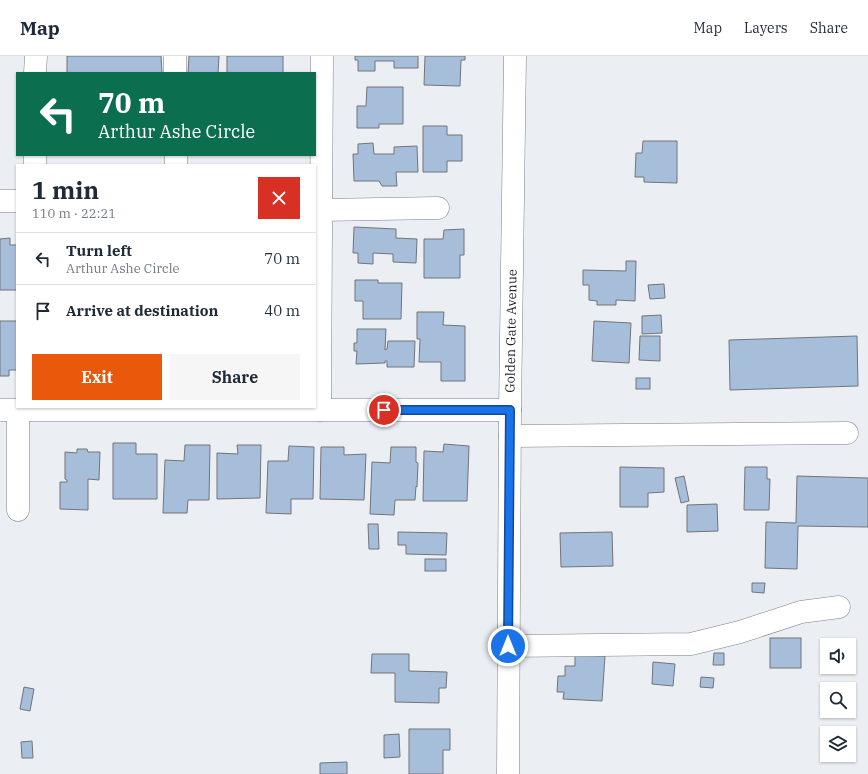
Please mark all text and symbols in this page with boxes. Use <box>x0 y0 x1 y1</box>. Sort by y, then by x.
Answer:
text: Map <box>20 16 60 40</box>
text: Map <box>694 19 722 37</box>
text: Layers <box>744 19 788 37</box>
text: Share <box>810 19 848 37</box>
text: 70 m <box>98 84 165 121</box>
icon: left <box>32 88 84 140</box>
text: Arthur Ashe Circle <box>98 120 255 143</box>
text: 1 min <box>32 174 99 206</box>
button: close <box>258 177 300 219</box>
text: 110 m · 22:21 <box>32 205 116 222</box>
text: Turn left <box>66 241 132 260</box>
icon: left <box>32 248 54 270</box>
text: 70 m <box>264 249 300 268</box>
text: Arthur Ashe Circle <box>66 260 180 277</box>
street label: Golden Gate Avenue <box>501 269 521 393</box>
icon: arrive <box>32 300 54 322</box>
text: Arrive at destination <box>66 301 218 320</box>
text: 40 m <box>264 301 300 320</box>
button: Exit <box>32 354 162 400</box>
button: Share <box>170 354 300 400</box>
pin <box>367 393 401 427</box>
icon: arrive <box>373 399 395 421</box>
position arrow <box>487 625 529 667</box>
map controls <box>820 638 856 762</box>
button: sound <box>820 638 856 674</box>
button: search <box>820 682 856 718</box>
button: layers <box>820 726 856 762</box>

